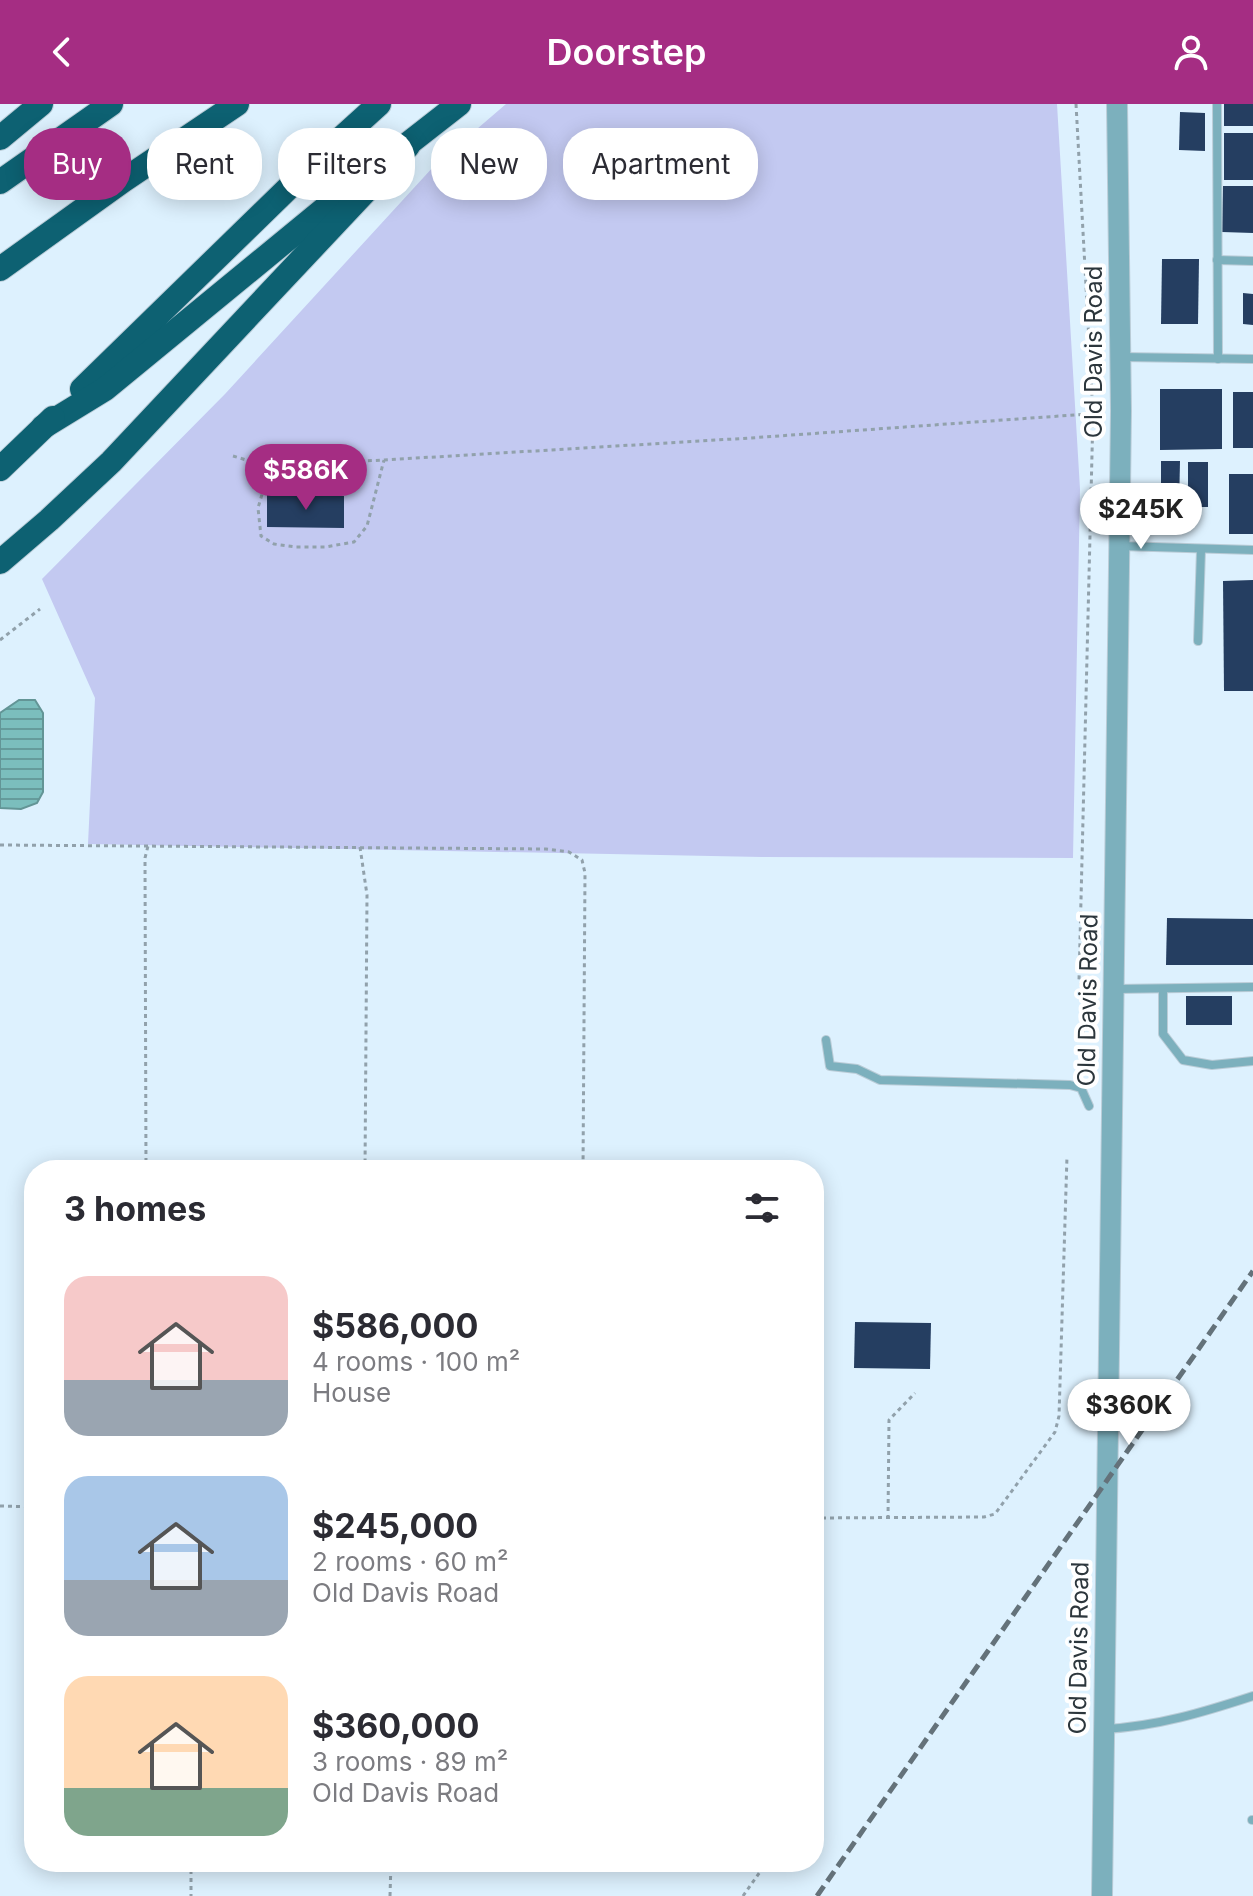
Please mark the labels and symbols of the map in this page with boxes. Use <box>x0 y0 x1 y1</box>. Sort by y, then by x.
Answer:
street label: Old Davis Road <box>1079 266 1108 438</box>
pin: $586K <box>250 444 362 512</box>
pin: $245K <box>1085 483 1197 551</box>
street label: Old Davis Road <box>1071 913 1104 1087</box>
pin: $360K <box>1073 1379 1185 1447</box>
street label: Old Davis Road <box>1062 1561 1095 1735</box>

